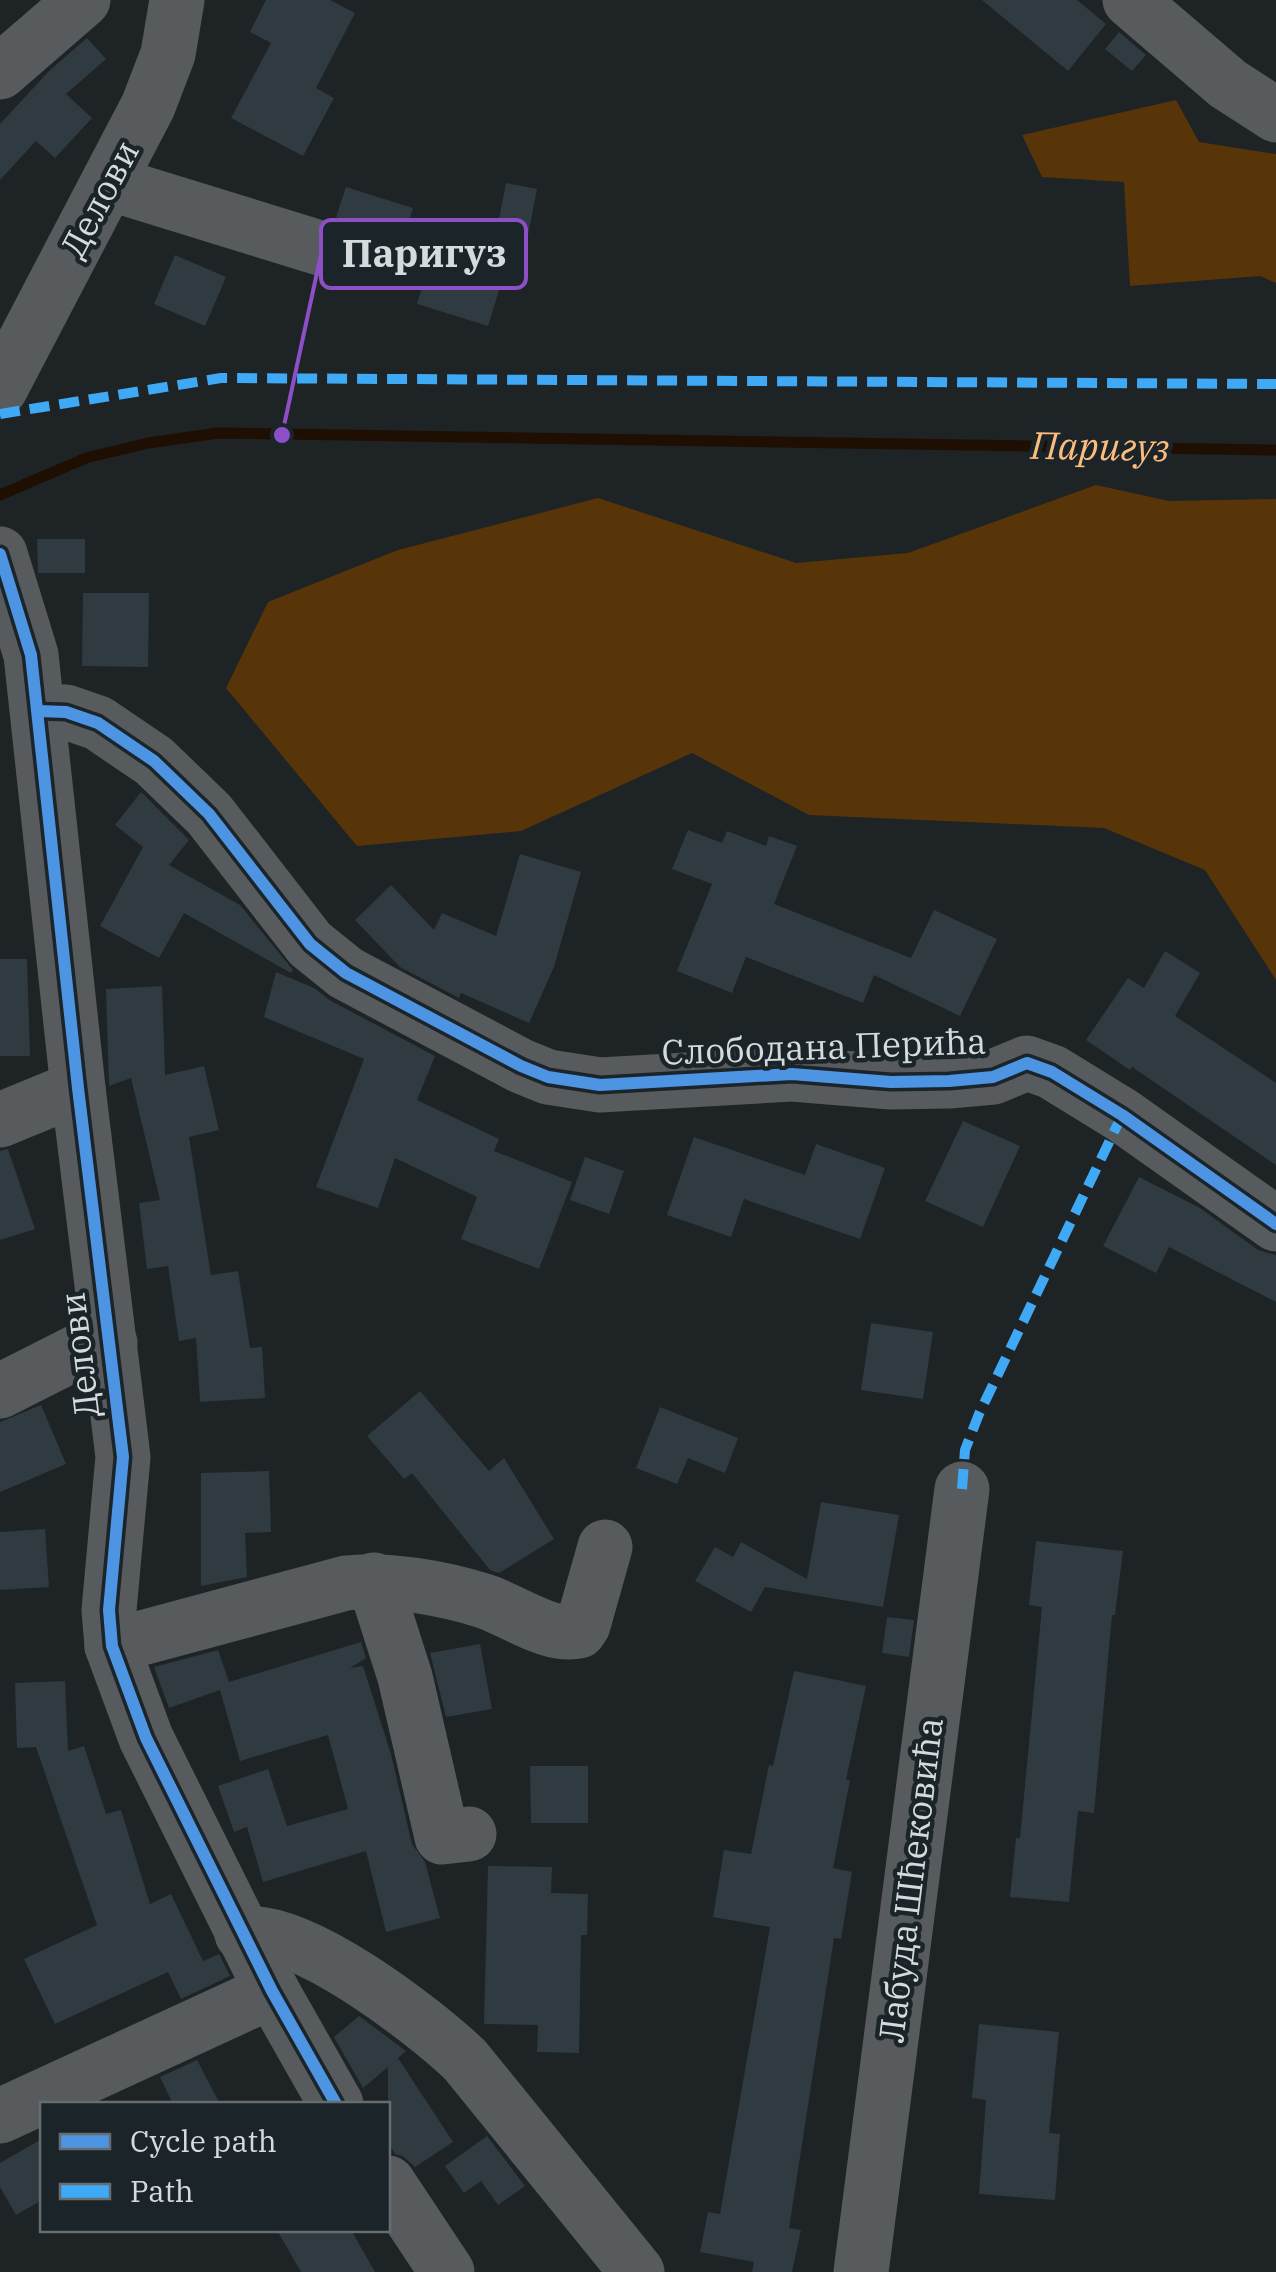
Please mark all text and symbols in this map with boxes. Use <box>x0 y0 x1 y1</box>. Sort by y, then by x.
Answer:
street label: Делови <box>49 132 149 265</box>
callout: Паригуз <box>321 220 526 288</box>
text: Паригуз <box>342 228 506 277</box>
water label: Паригуз <box>1029 420 1170 471</box>
street label: Слободана Перића <box>661 1017 987 1075</box>
street label: Делови <box>49 1290 110 1420</box>
street label: Лабуда Шћековића <box>867 1715 953 2045</box>
legend <box>40 2102 390 2232</box>
text: Cycle path <box>130 2121 277 2160</box>
text: Path <box>130 2171 194 2210</box>

